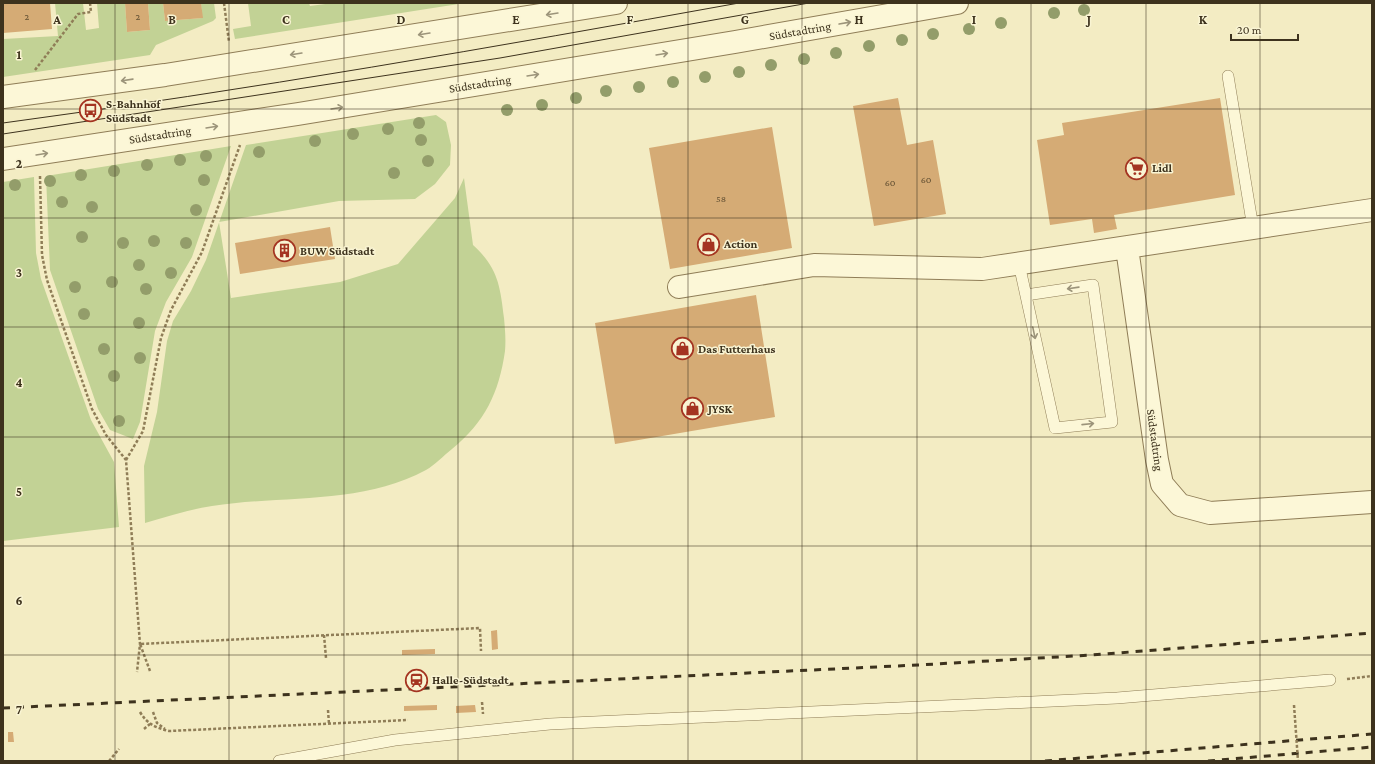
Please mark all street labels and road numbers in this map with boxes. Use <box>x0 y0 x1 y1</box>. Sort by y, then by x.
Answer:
street label: Südstadtring <box>768 19 832 43</box>
street label: Südstadtring <box>448 72 512 96</box>
street label: Südstadtring <box>128 123 192 147</box>
street label: Südstadtring <box>1144 408 1166 472</box>

